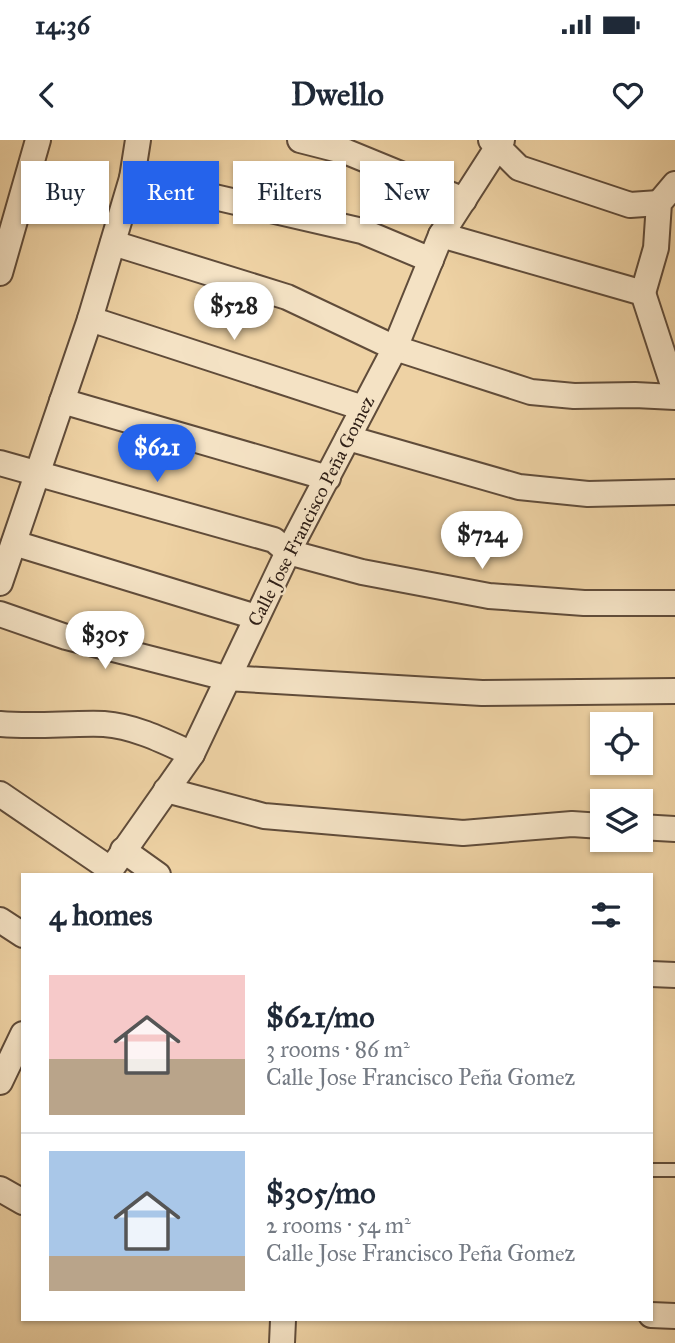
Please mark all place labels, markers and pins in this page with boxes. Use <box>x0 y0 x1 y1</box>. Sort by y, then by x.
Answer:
pin: $528 <box>193 282 275 342</box>
pin: $621 <box>116 424 198 484</box>
pin: $724 <box>441 512 523 571</box>
pin: $305 <box>64 612 146 671</box>

